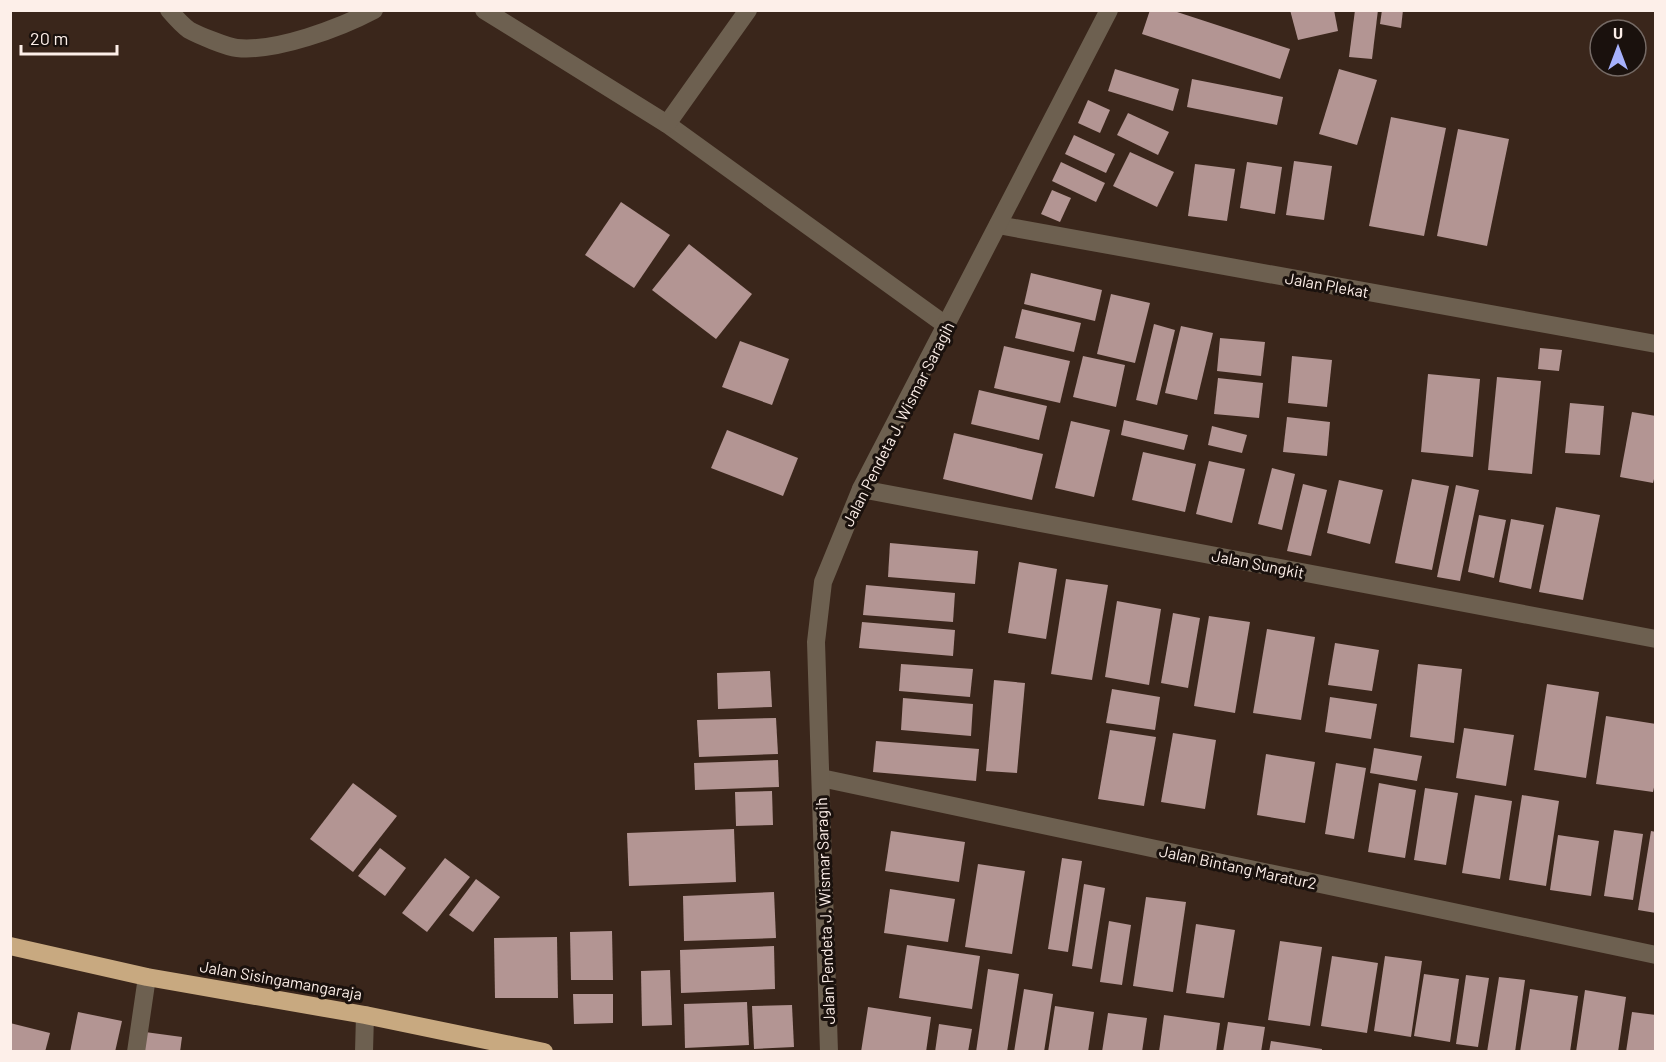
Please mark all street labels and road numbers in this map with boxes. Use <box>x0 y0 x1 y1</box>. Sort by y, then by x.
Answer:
street label: Jalan Plekat <box>1284 268 1370 301</box>
street label: Jalan Pendeta J. Wismar Saragih <box>837 318 958 529</box>
street label: Jalan Sungkit <box>1210 545 1306 582</box>
street label: Jalan Pendeta J. Wismar Saragih <box>811 797 838 1025</box>
street label: Jalan Bintang Maratur2 <box>1158 841 1319 892</box>
street label: Jalan Sisingamangaraja <box>198 956 364 1003</box>

